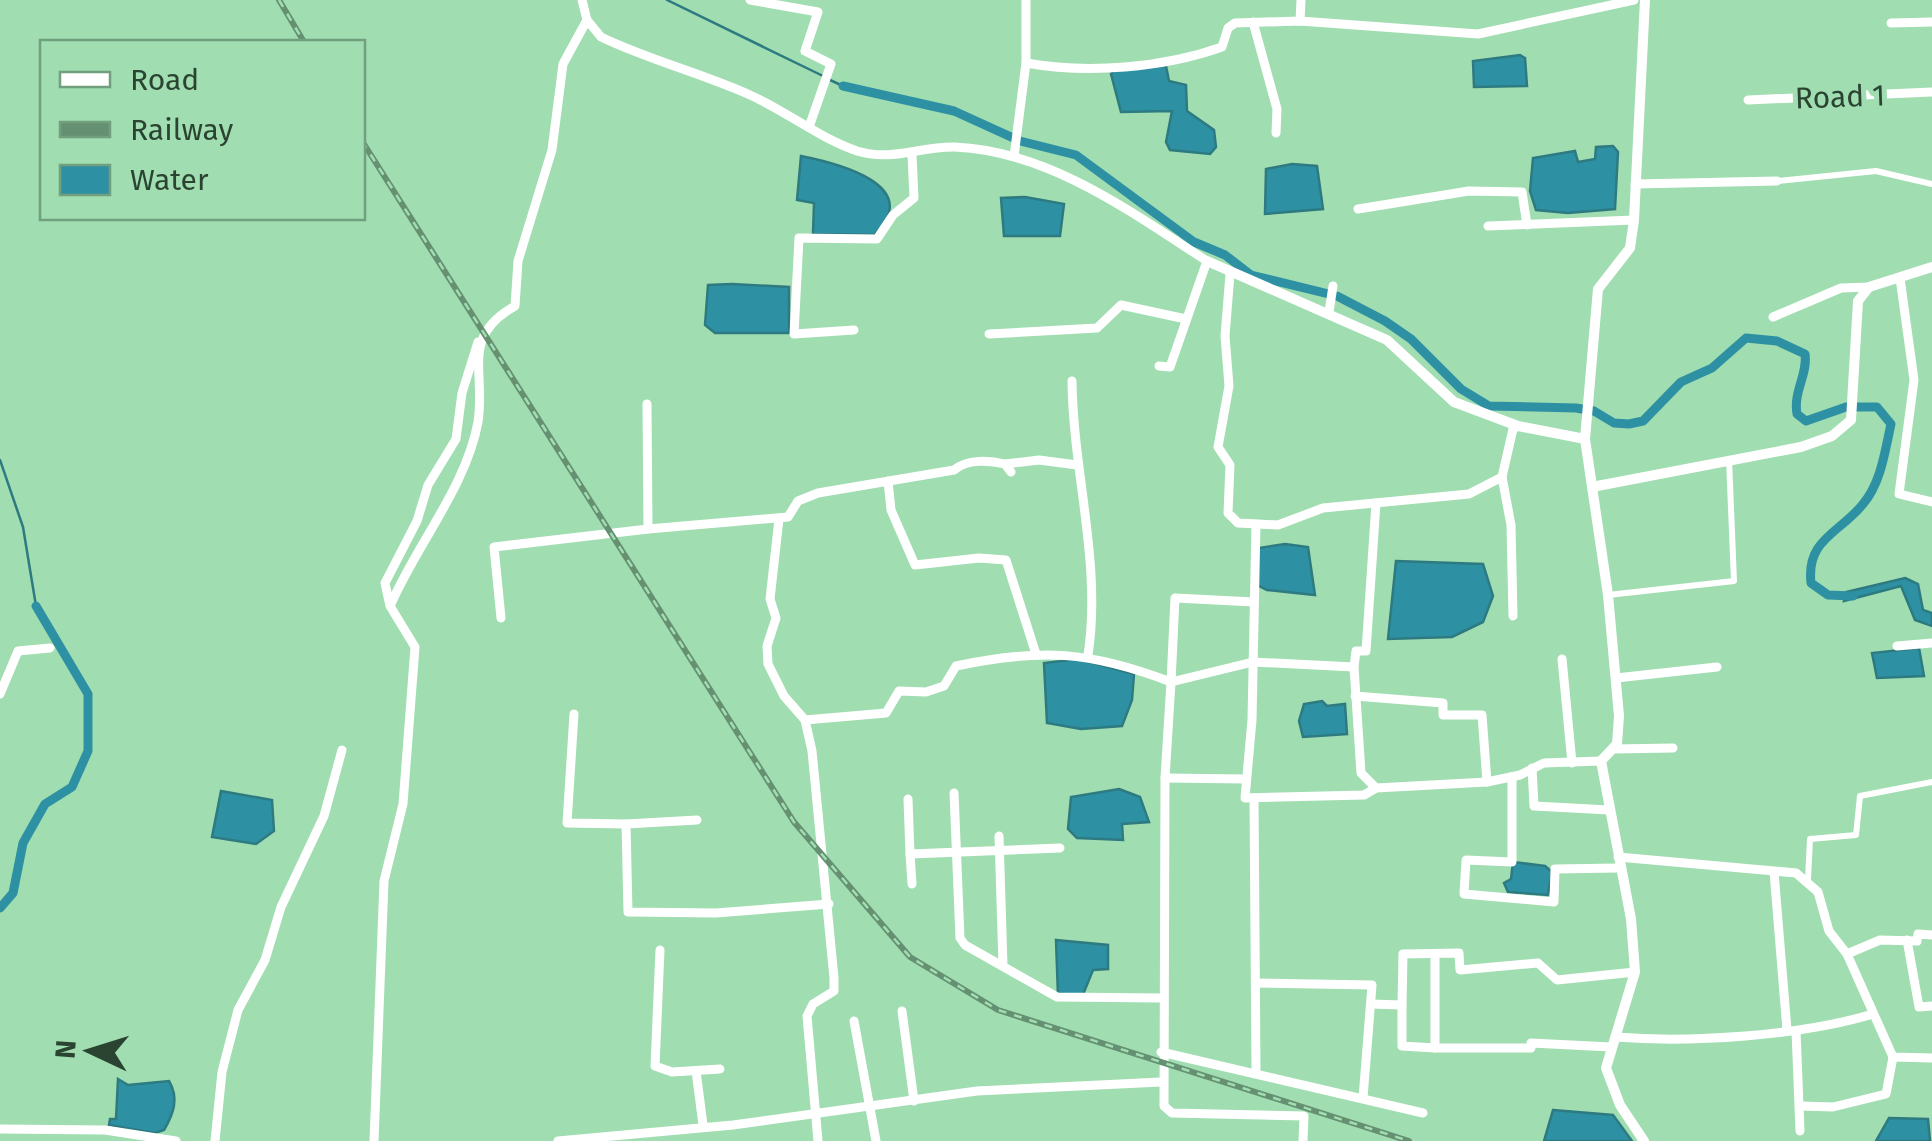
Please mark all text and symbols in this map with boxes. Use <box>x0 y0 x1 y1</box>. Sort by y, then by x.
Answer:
legend <box>40 40 365 220</box>
text: Road <box>130 62 199 98</box>
street label: Road 1 <box>1794 77 1886 117</box>
text: Railway <box>130 112 233 148</box>
text: Water <box>130 162 209 198</box>
north arrow <box>40 1001 140 1101</box>
text: N <box>48 1039 83 1060</box>

